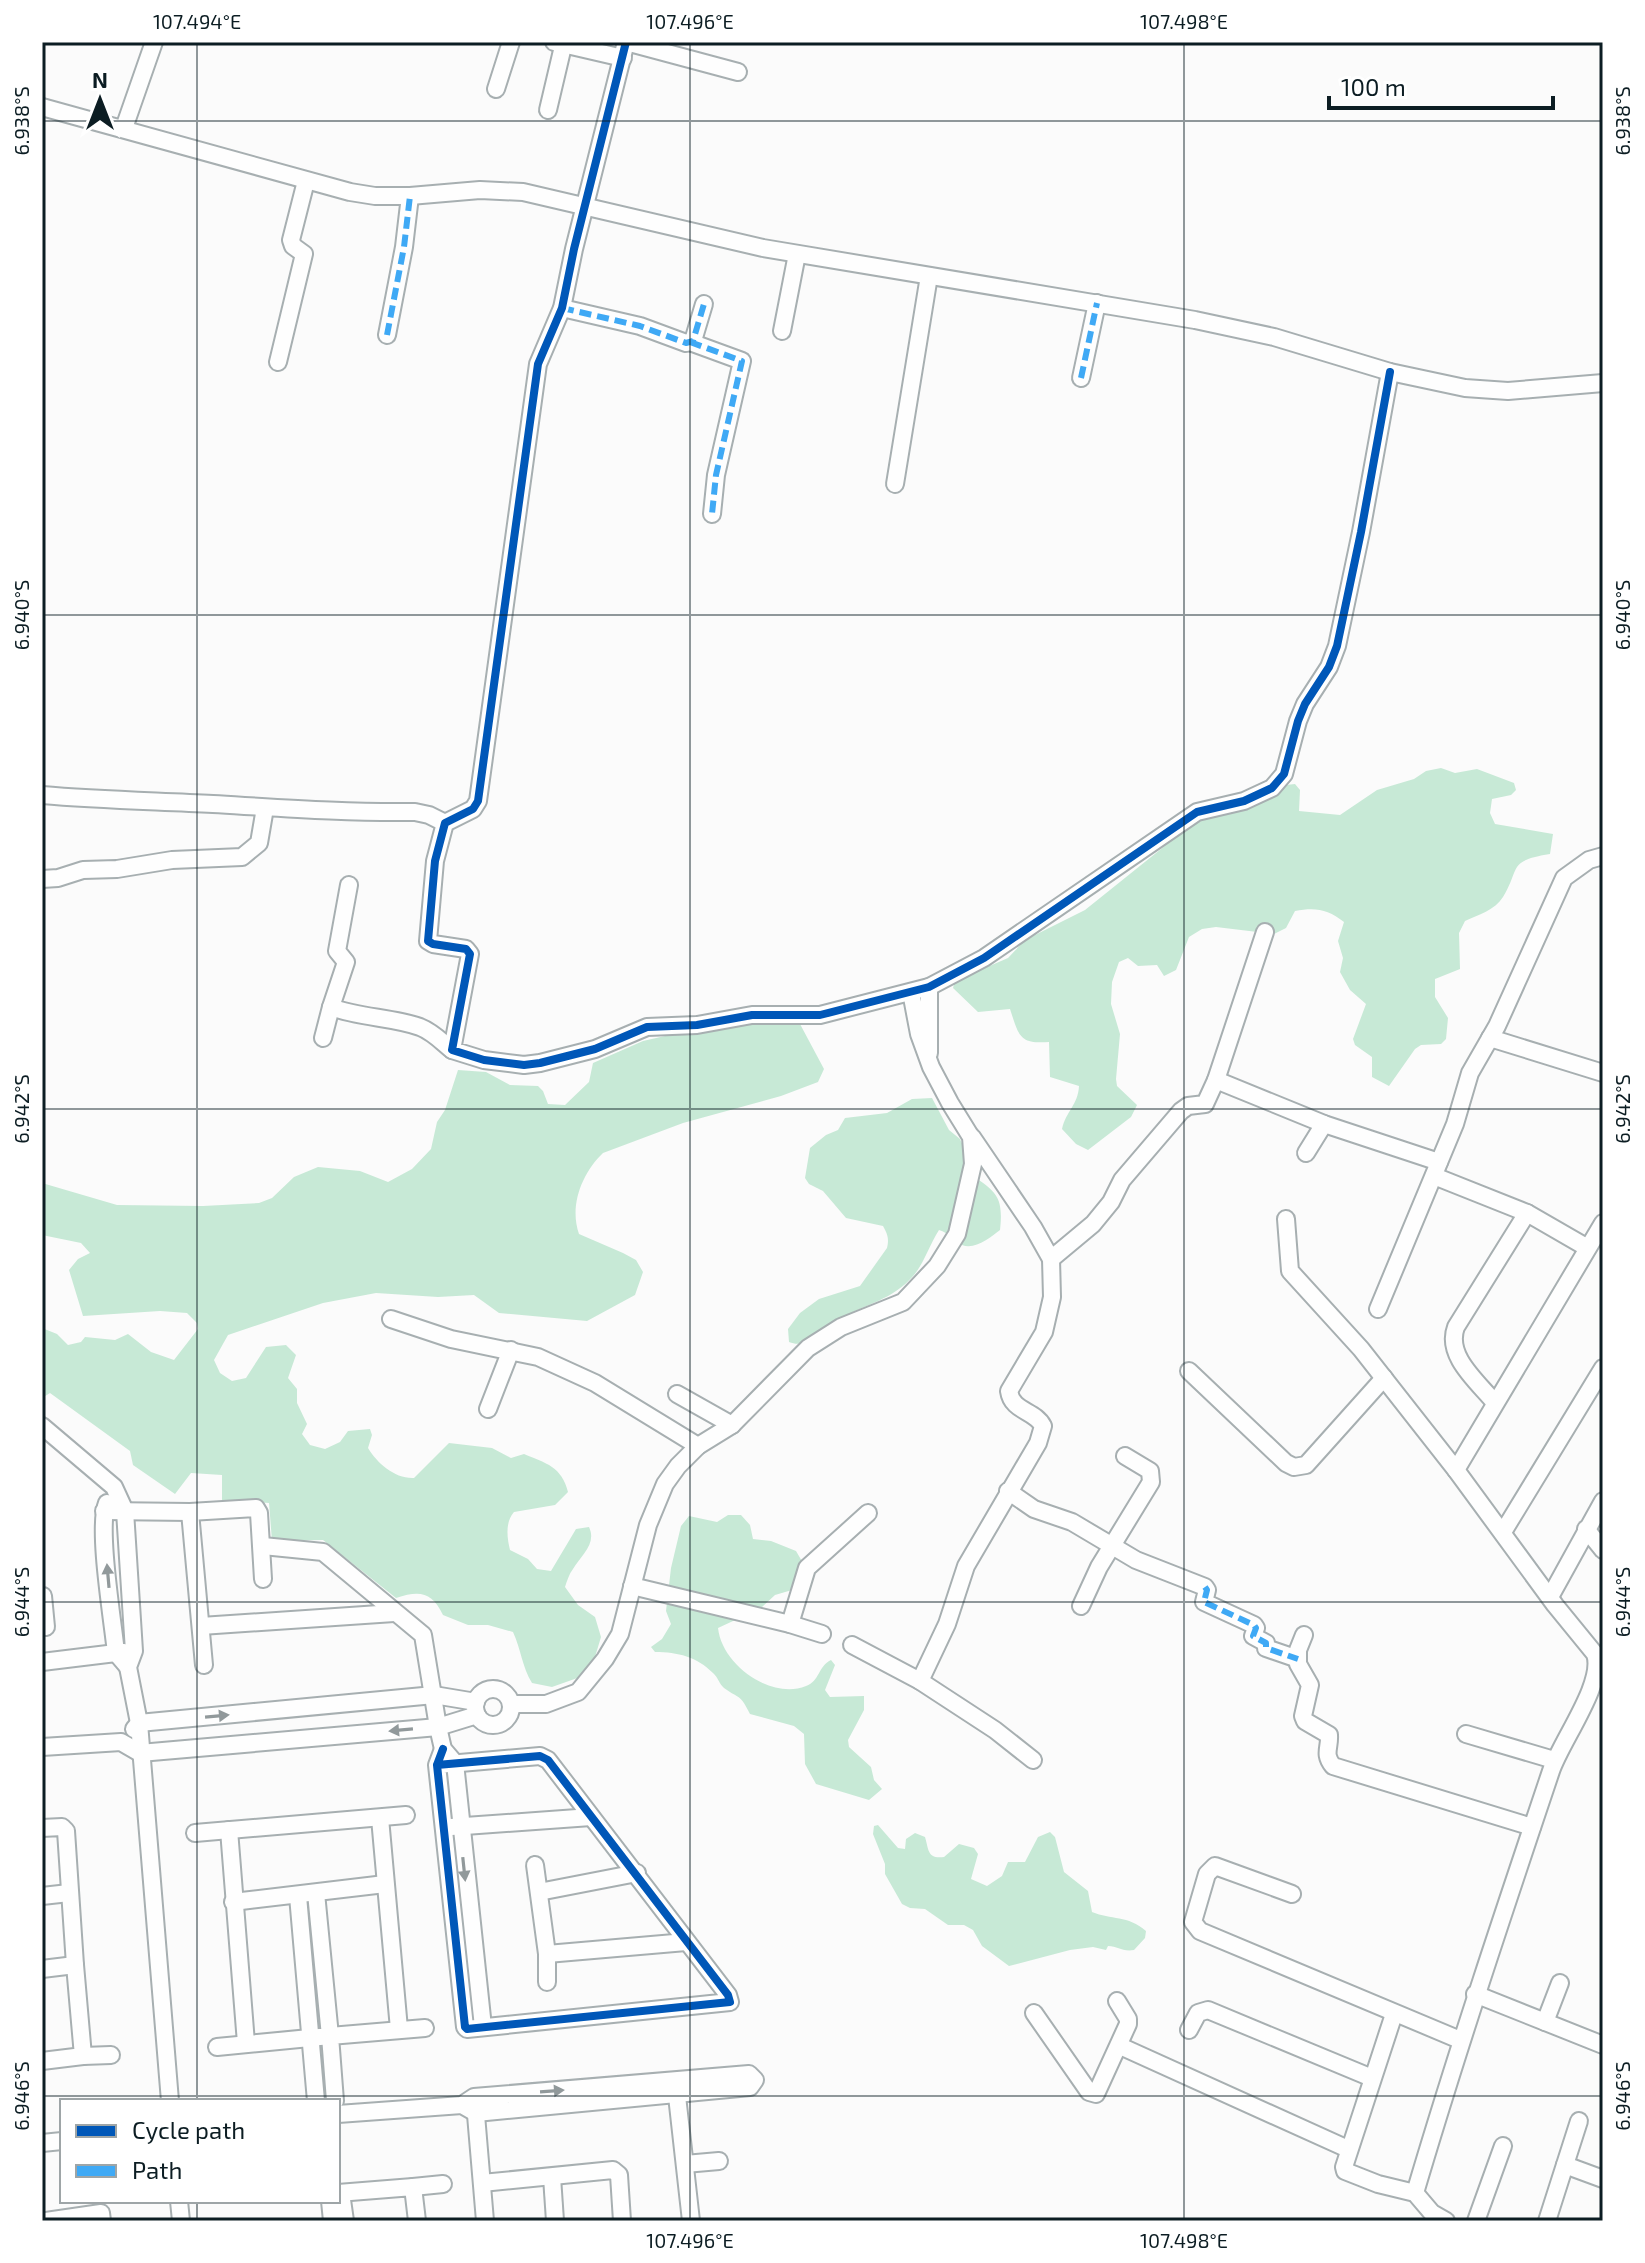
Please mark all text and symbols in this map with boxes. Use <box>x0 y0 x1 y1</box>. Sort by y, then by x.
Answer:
text: 107.494°E <box>153 9 241 33</box>
text: 107.496°E <box>646 9 734 33</box>
text: 107.498°E <box>1140 9 1228 33</box>
north arrow <box>60 60 140 140</box>
scale bar <box>1329 60 1553 110</box>
text: N <box>92 66 108 92</box>
text: 100 m <box>1341 72 1406 101</box>
text: 6.938°S <box>9 86 33 156</box>
text: 6.938°S <box>1610 86 1634 156</box>
text: 6.940°S <box>9 580 33 650</box>
text: 6.940°S <box>1610 580 1634 650</box>
text: 6.942°S <box>9 1074 33 1144</box>
text: 6.942°S <box>1610 1074 1634 1144</box>
one-way arrow <box>101 1563 114 1588</box>
text: 6.944°S <box>9 1567 33 1637</box>
text: 6.944°S <box>1610 1567 1634 1637</box>
one-way arrow <box>205 1709 230 1722</box>
one-way arrow <box>388 1724 413 1737</box>
one-way arrow <box>458 1857 471 1882</box>
text: 6.946°S <box>9 2061 33 2131</box>
text: 6.946°S <box>1610 2061 1634 2131</box>
one-way arrow <box>540 2084 565 2097</box>
legend <box>60 2099 340 2203</box>
text: Cycle path <box>132 2115 245 2144</box>
text: Path <box>132 2155 182 2184</box>
text: 107.496°E <box>646 2228 734 2252</box>
text: 107.498°E <box>1140 2228 1228 2252</box>

